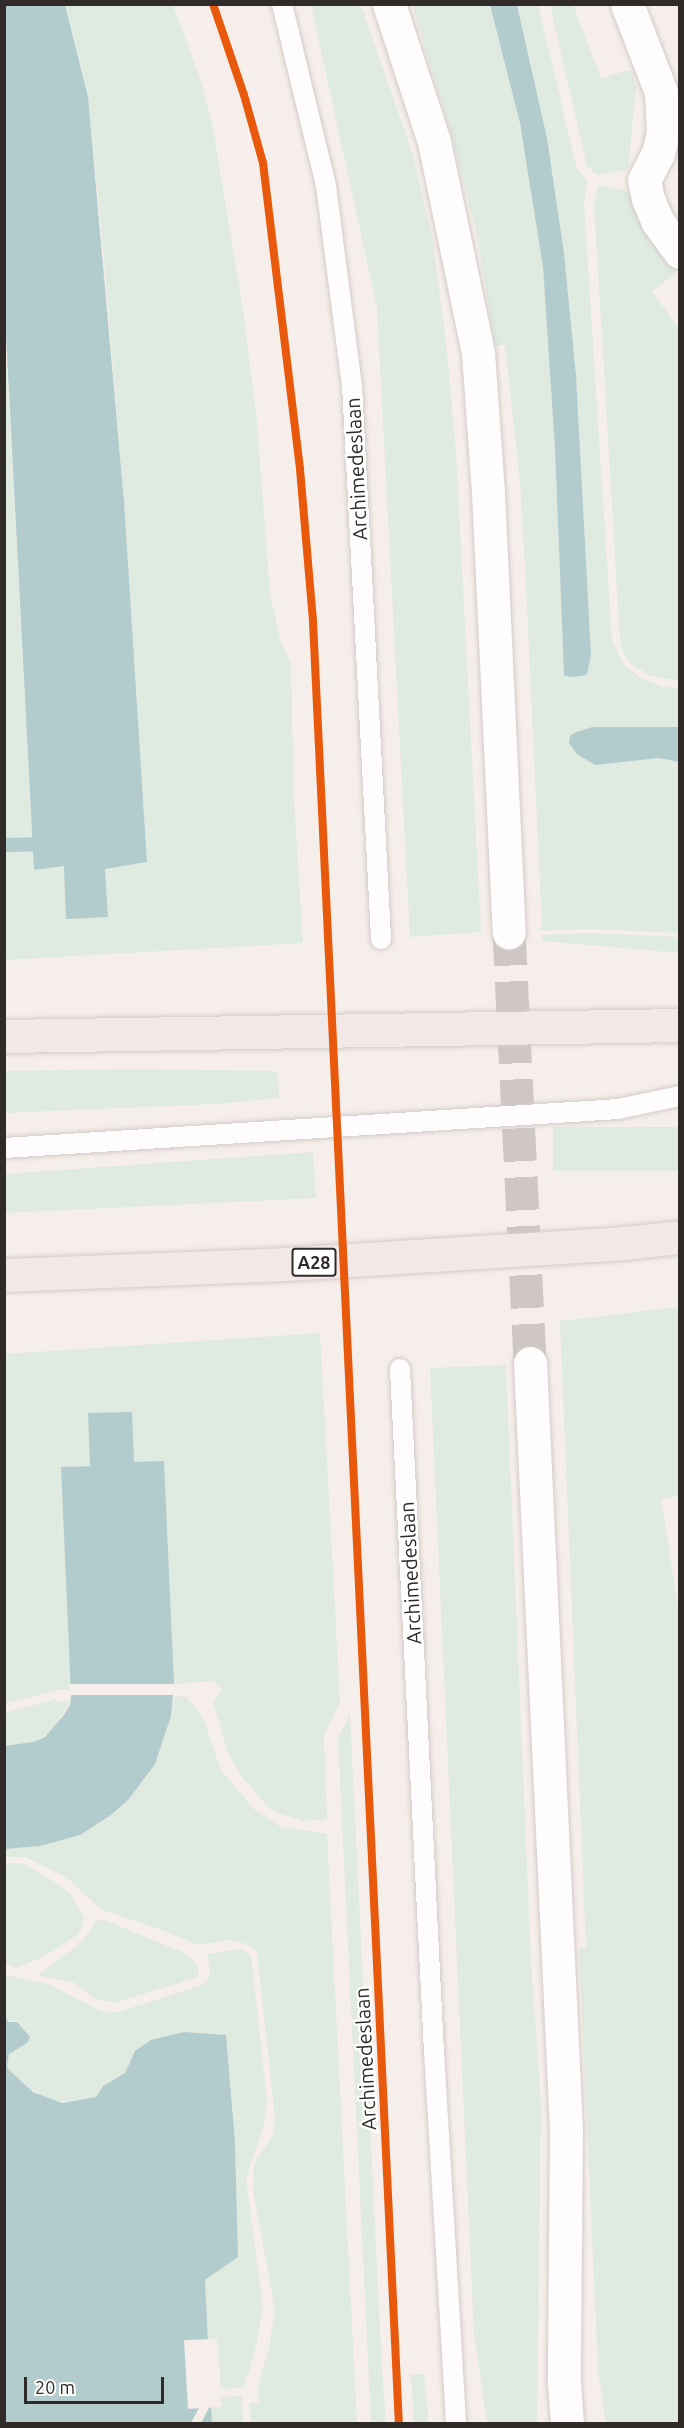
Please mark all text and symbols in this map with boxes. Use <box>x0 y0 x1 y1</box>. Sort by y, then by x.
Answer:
street label: Archimedeslaan <box>340 397 372 541</box>
road number: A28 <box>292 1247 336 1277</box>
street label: Archimedeslaan <box>394 1501 426 1645</box>
street label: Archimedeslaan <box>349 1987 381 2131</box>
scale bar <box>27 2365 166 2403</box>
text: 20 m <box>35 2377 75 2397</box>

